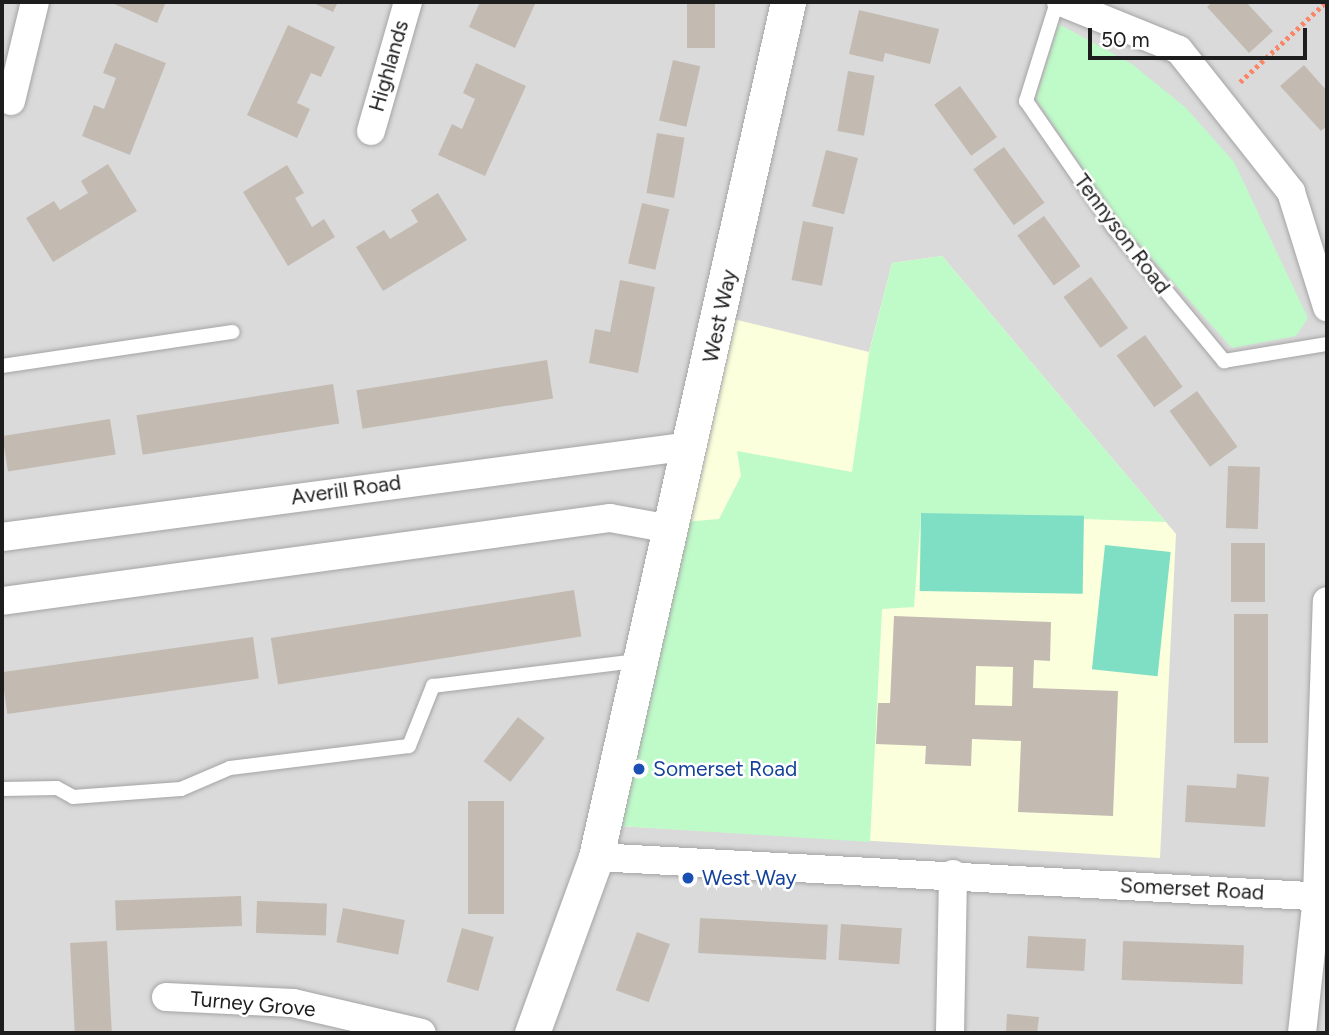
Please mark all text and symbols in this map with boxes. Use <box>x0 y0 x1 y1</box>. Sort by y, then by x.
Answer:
scale bar <box>1091 14 1310 58</box>
street label: Highlands <box>364 17 414 115</box>
text: 50 m <box>1101 27 1150 52</box>
street label: Tennyson Road <box>1069 169 1175 299</box>
street label: West Way <box>698 267 742 365</box>
street label: Averill Road <box>289 470 403 510</box>
place label: Somerset Road <box>653 756 797 782</box>
marker: Somerset Road <box>631 761 647 777</box>
place label: West Way <box>702 865 797 891</box>
marker: West Way <box>680 870 696 886</box>
street label: Somerset Road <box>1119 873 1265 905</box>
street label: Turney Grove <box>189 986 317 1022</box>

